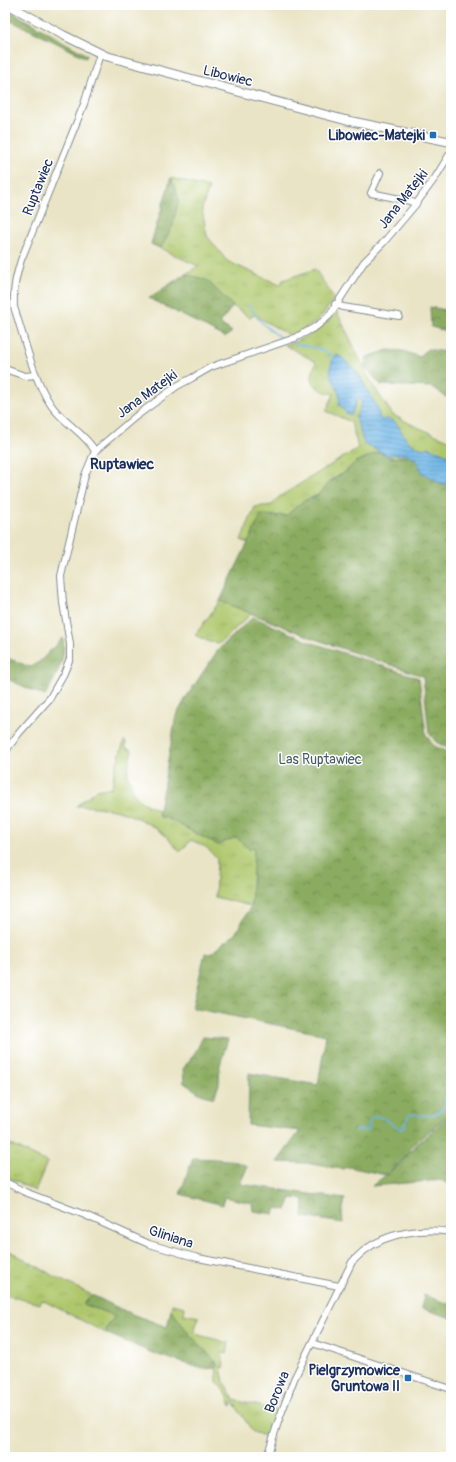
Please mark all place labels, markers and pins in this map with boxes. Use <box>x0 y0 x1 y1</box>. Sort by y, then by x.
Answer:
place label: Libowiec-Matejki <box>328 127 426 144</box>
marker: Libowiec-Matejki <box>428 130 438 140</box>
place label: Pielgrzymowice Gruntowa II <box>308 1362 401 1395</box>
marker: Pielgrzymowice Gruntowa II <box>403 1373 413 1383</box>

